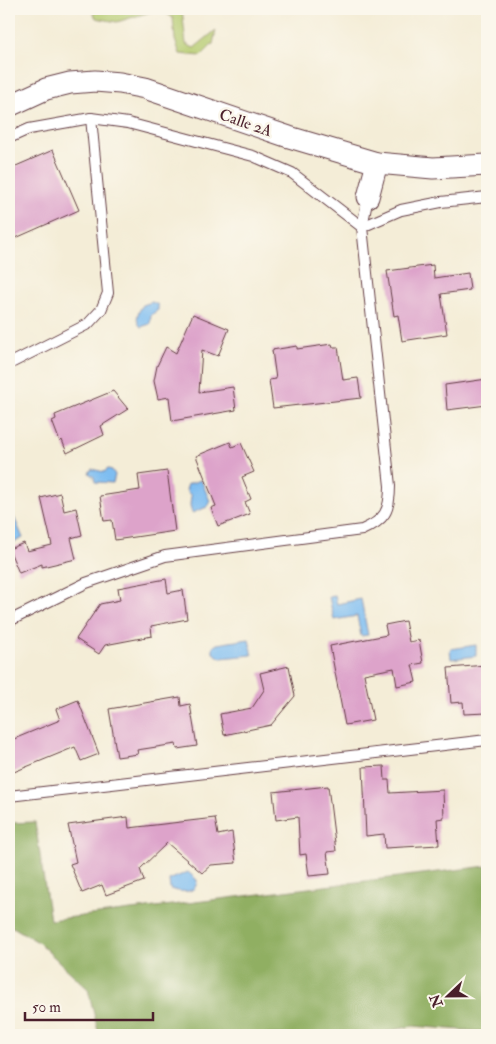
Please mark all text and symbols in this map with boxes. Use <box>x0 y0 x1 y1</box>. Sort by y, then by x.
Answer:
street label: Calle 2A <box>217 105 275 141</box>
north arrow <box>424 972 474 1022</box>
scale bar <box>25 989 152 1021</box>
text: N <box>426 991 447 1011</box>
text: 50 m <box>32 998 61 1017</box>

